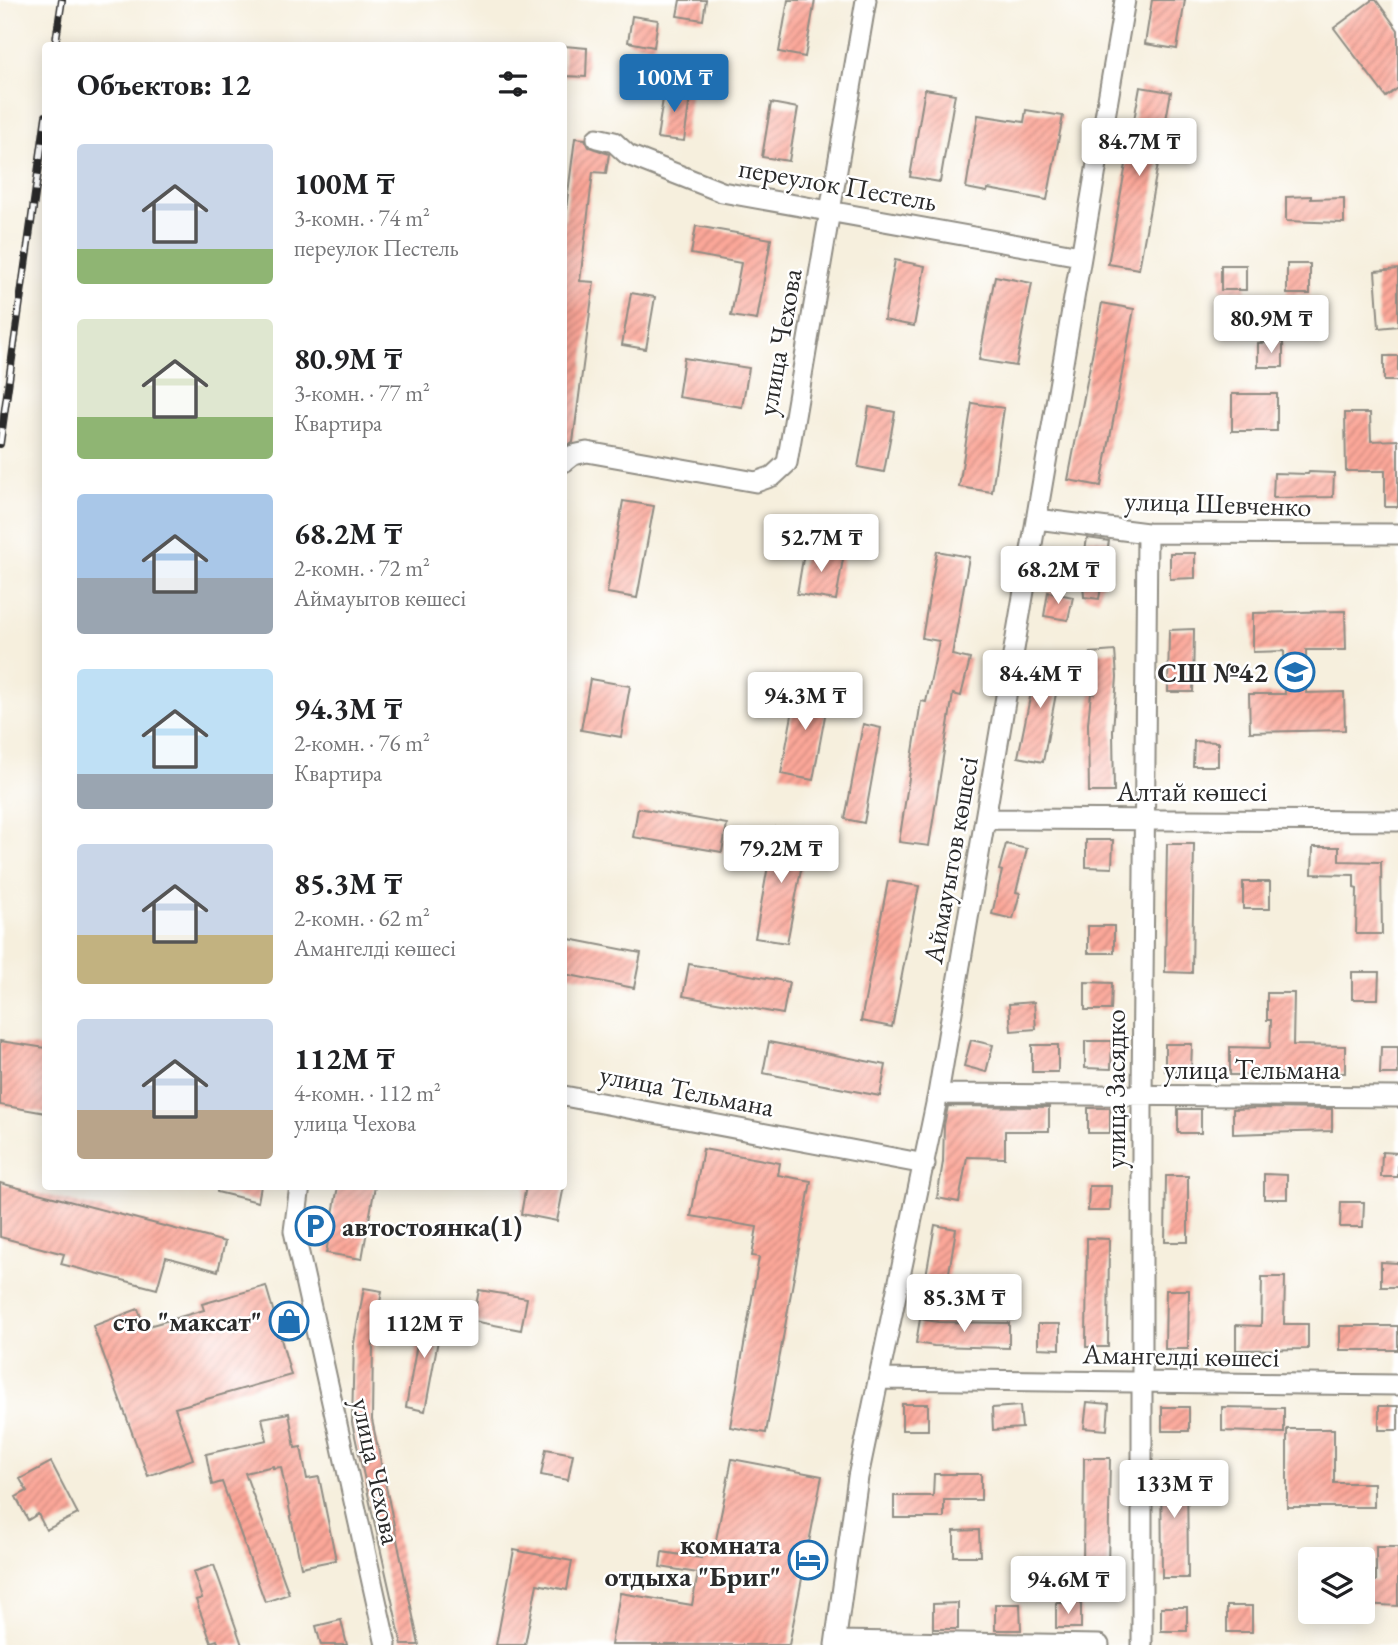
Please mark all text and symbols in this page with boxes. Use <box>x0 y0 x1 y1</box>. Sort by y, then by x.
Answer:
pin: 100M ₸ <box>617 54 731 114</box>
text: 100M ₸ <box>635 62 713 92</box>
text: Объектов: 12 <box>77 65 251 104</box>
icon: filters <box>494 65 532 103</box>
pin: 84.7M ₸ <box>1074 118 1204 178</box>
text: 84.7M ₸ <box>1098 126 1180 156</box>
street label: переулок Пестель <box>736 149 940 219</box>
text: 100M ₸ <box>294 164 394 203</box>
icon: home <box>133 172 217 256</box>
text: 3-комн. · 74 m² <box>294 203 430 233</box>
text: переулок Пестель <box>294 233 459 263</box>
street label: улица Чехова <box>748 265 810 418</box>
pin: 80.9M ₸ <box>1206 296 1336 355</box>
text: 80.9M ₸ <box>1230 303 1312 333</box>
text: 80.9M ₸ <box>294 339 402 378</box>
icon: home <box>133 347 217 431</box>
text: 3-комн. · 77 m² <box>294 378 430 408</box>
text: Квартира <box>294 408 382 438</box>
street label: улица Шевченко <box>1124 482 1312 524</box>
text: 68.2M ₸ <box>294 514 402 553</box>
pin: 52.7M ₸ <box>756 514 886 574</box>
icon: home <box>133 522 217 606</box>
text: 52.7M ₸ <box>780 522 862 552</box>
pin: 68.2M ₸ <box>993 546 1123 606</box>
text: 2-комн. · 72 m² <box>294 553 430 583</box>
text: 68.2M ₸ <box>1017 554 1099 584</box>
text: Аймауытов көшесі <box>294 583 466 613</box>
pin: 84.4M ₸ <box>975 650 1105 710</box>
school or university icon: СШ №42 <box>1274 651 1316 693</box>
place label: СШ №42 <box>1157 654 1268 690</box>
text: 84.4M ₸ <box>999 658 1081 688</box>
pin: 94.3M ₸ <box>740 672 870 732</box>
text: 94.3M ₸ <box>764 680 846 710</box>
text: 94.3M ₸ <box>294 689 402 728</box>
icon: home <box>133 697 217 781</box>
text: 2-комн. · 76 m² <box>294 728 430 758</box>
street label: Аймауытов көшесі <box>914 753 986 967</box>
text: Квартира <box>294 758 382 788</box>
street label: Алтай көшесі <box>1116 773 1268 809</box>
pin: 79.2M ₸ <box>716 826 846 885</box>
text: 79.2M ₸ <box>740 833 822 863</box>
text: 85.3M ₸ <box>294 864 402 903</box>
icon: home <box>133 872 217 956</box>
text: 2-комн. · 62 m² <box>294 903 430 933</box>
text: Амангелді көшесі <box>294 933 456 963</box>
street label: улица Засядко <box>1097 1009 1133 1169</box>
text: 112M ₸ <box>294 1039 394 1078</box>
icon: home <box>133 1047 217 1131</box>
street label: улица Тельмана <box>1164 1051 1341 1087</box>
street label: улица Тельмана <box>597 1055 778 1125</box>
text: 4-комн. · 112 m² <box>294 1078 441 1108</box>
text: улица Чехова <box>294 1108 416 1138</box>
parking icon: автостоянка(1) <box>294 1205 336 1247</box>
place label: автостоянка(1) <box>342 1208 522 1244</box>
pin: 85.3M ₸ <box>899 1274 1029 1334</box>
text: 85.3M ₸ <box>923 1282 1005 1312</box>
shop icon: сто "максат" <box>268 1300 310 1342</box>
pin: 112M ₸ <box>367 1300 481 1360</box>
place label: сто "максат" <box>113 1303 262 1339</box>
text: 112M ₸ <box>385 1308 463 1338</box>
street label: Амангелді көшесі <box>1081 1335 1280 1375</box>
street label: улица Чехова <box>344 1395 410 1548</box>
pin: 133M ₸ <box>1117 1460 1231 1520</box>
text: 133M ₸ <box>1135 1468 1213 1498</box>
place label: комната отдыха "Бриг" <box>604 1526 782 1594</box>
hotel icon: комната отдыха "Бриг" <box>787 1539 829 1581</box>
map controls <box>1298 1547 1375 1624</box>
button: layers <box>1298 1547 1375 1624</box>
pin: 94.6M ₸ <box>1003 1556 1133 1616</box>
text: 94.6M ₸ <box>1027 1564 1109 1594</box>

